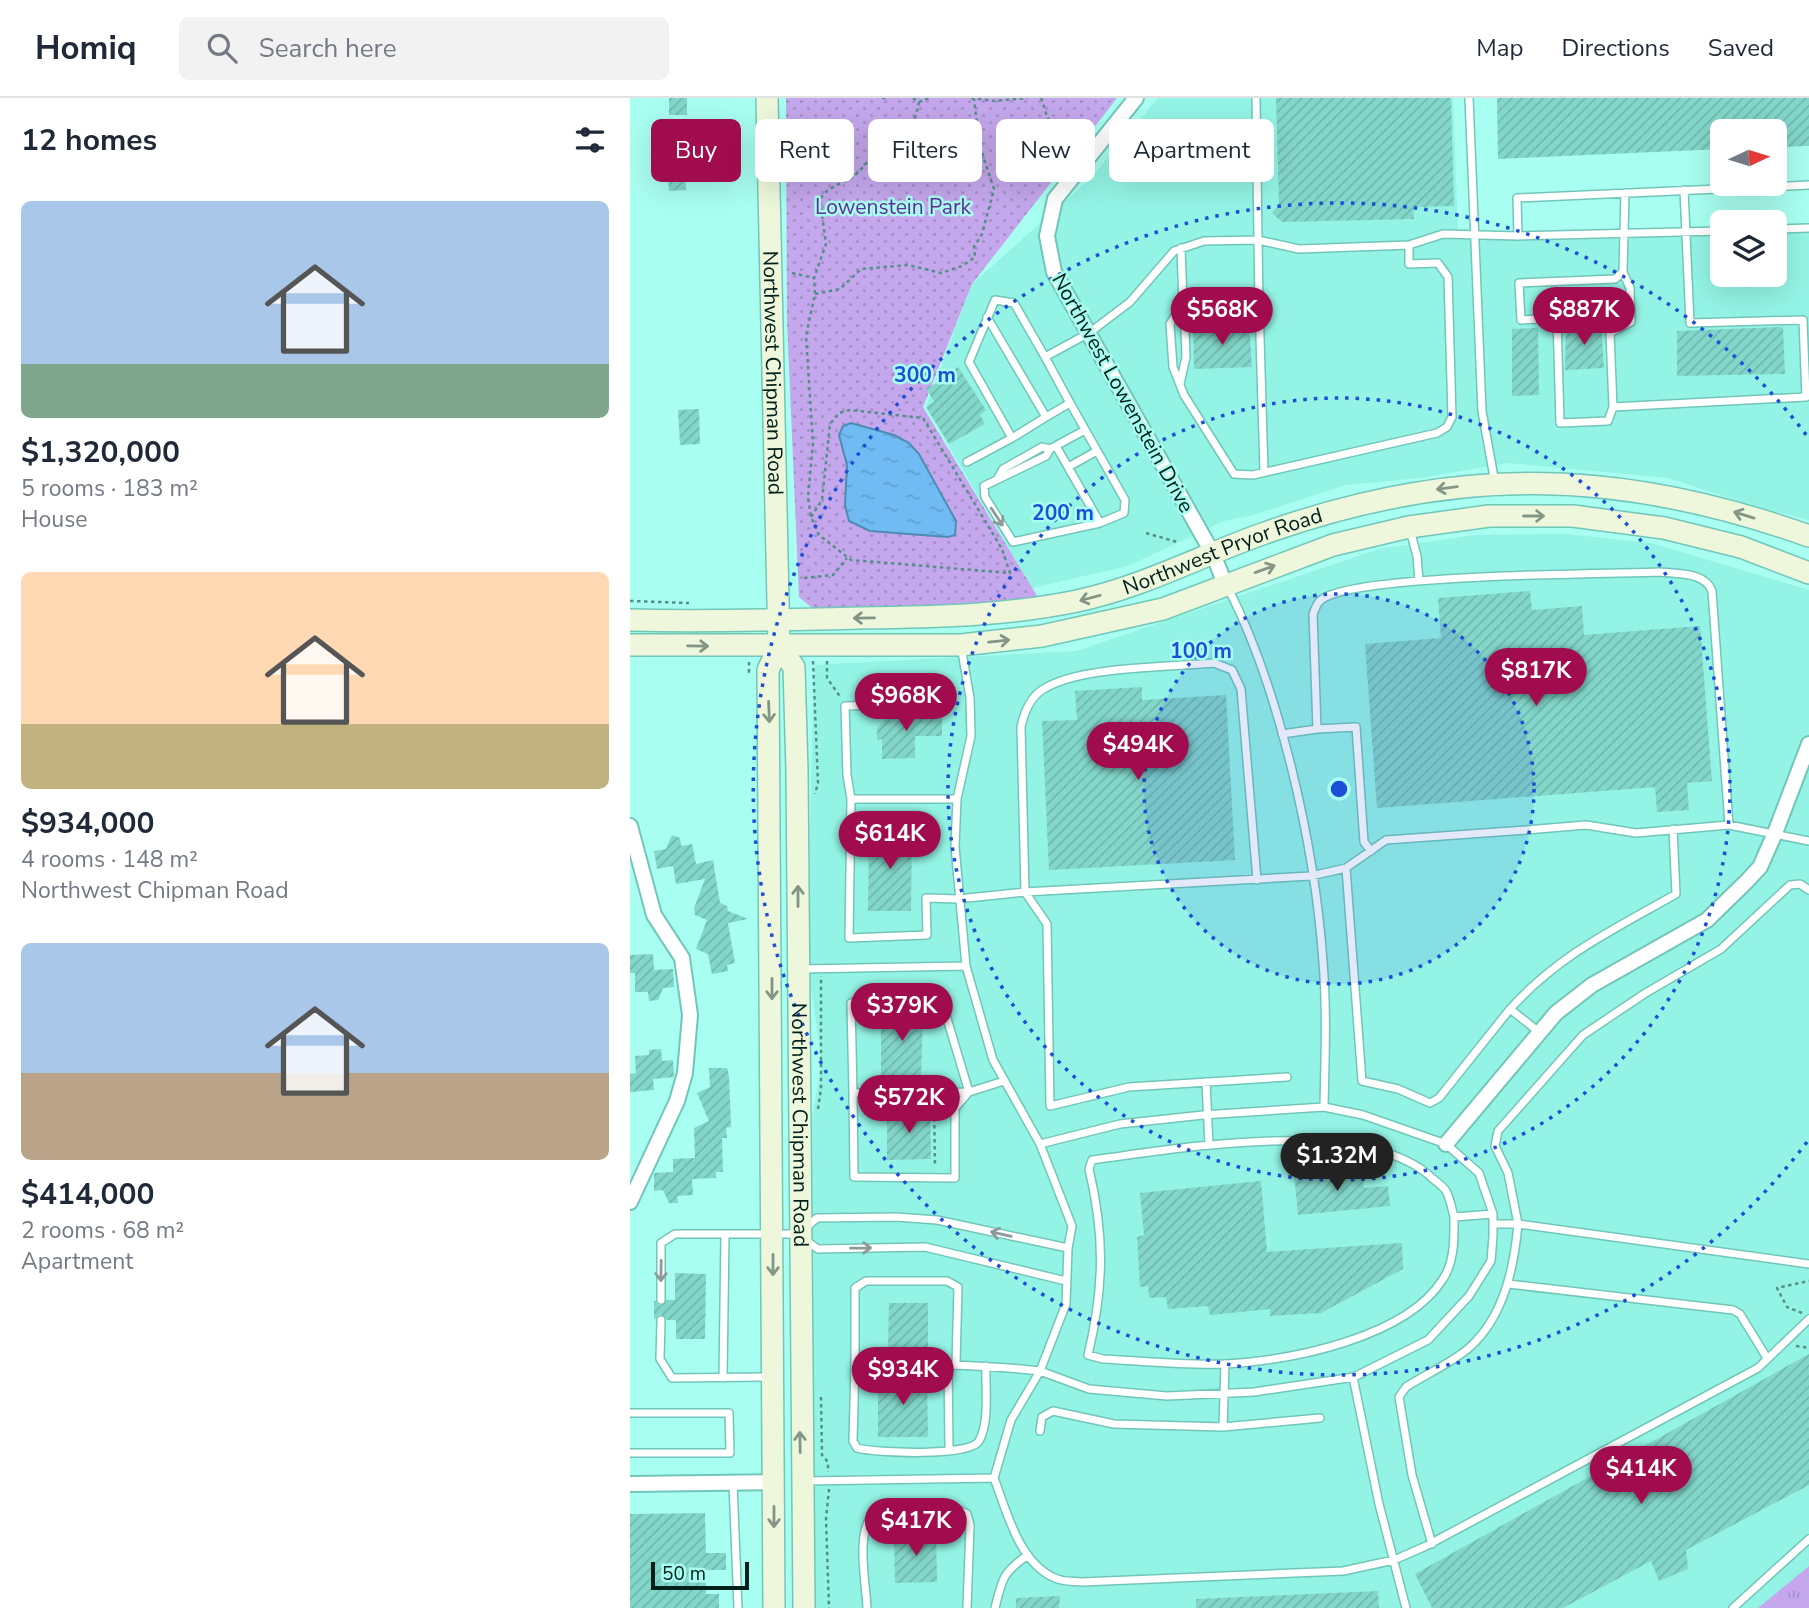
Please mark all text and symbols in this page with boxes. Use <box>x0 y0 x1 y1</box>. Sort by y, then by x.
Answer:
search box <box>179 17 669 80</box>
text: Homiq <box>35 26 137 71</box>
icon: search <box>203 29 241 67</box>
text: Search here <box>259 31 397 66</box>
text: Map <box>1476 32 1523 64</box>
text: Directions <box>1561 32 1670 64</box>
text: Saved <box>1708 32 1774 64</box>
chip: Buy <box>651 119 741 182</box>
chip: Rent <box>755 119 854 182</box>
chip: Filters <box>868 119 982 182</box>
chip: New <box>996 119 1095 182</box>
chip: Apartment <box>1109 119 1274 182</box>
north arrow <box>1710 119 1787 196</box>
map controls <box>1710 119 1787 287</box>
text: 12 homes <box>21 120 157 161</box>
icon: filters <box>571 121 609 159</box>
park label: Lowenstein Park <box>815 193 971 221</box>
button: layers <box>1710 210 1787 287</box>
icon: home <box>252 246 378 372</box>
street label: Northwest Chipman Road <box>756 250 790 495</box>
street label: Northwest Lowenstein Drive <box>1045 268 1201 518</box>
pin: $568K <box>1173 288 1271 347</box>
pin: $887K <box>1535 288 1633 347</box>
text: $568K <box>1187 294 1257 325</box>
text: $887K <box>1549 294 1619 325</box>
text: 300 m <box>894 361 956 389</box>
text: $1,320,000 <box>21 432 180 473</box>
text: 5 rooms · 183 m² <box>21 473 198 504</box>
one-way arrow <box>1436 481 1459 494</box>
text: 200 m <box>1032 499 1094 527</box>
street label: Northwest Pryor Road <box>1119 501 1326 601</box>
text: House <box>21 504 88 535</box>
one-way arrow <box>990 507 1005 526</box>
one-way arrow <box>1734 507 1756 520</box>
one-way arrow <box>1522 509 1545 523</box>
one-way arrow <box>1253 562 1275 575</box>
one-way arrow <box>1079 592 1101 605</box>
one-way arrow <box>853 612 876 625</box>
icon: home <box>252 617 378 743</box>
one-way arrow <box>987 634 1010 647</box>
text: 100 m <box>1170 637 1232 665</box>
one-way arrow <box>686 639 709 653</box>
pin: $817K <box>1487 648 1585 708</box>
text: $817K <box>1501 655 1571 686</box>
pin: $968K <box>857 674 955 733</box>
text: $968K <box>871 680 941 711</box>
one-way arrow <box>763 701 776 724</box>
pin: $494K <box>1089 722 1187 782</box>
text: $494K <box>1103 729 1173 760</box>
centre of rings <box>1327 777 1351 801</box>
text: $934,000 <box>21 803 154 844</box>
pin: $614K <box>841 812 939 871</box>
text: $614K <box>855 818 925 849</box>
text: 4 rooms · 148 m² <box>21 844 198 875</box>
text: Northwest Chipman Road <box>21 875 289 906</box>
one-way arrow <box>791 885 805 908</box>
one-way arrow <box>765 977 779 1000</box>
pin: $379K <box>853 984 951 1043</box>
icon: home <box>252 988 378 1114</box>
text: $379K <box>867 990 937 1021</box>
street label: Northwest Chipman Road <box>785 1003 815 1247</box>
pin: $572K <box>860 1076 958 1135</box>
text: $572K <box>874 1082 944 1113</box>
pin: $1.32M <box>1280 1134 1394 1193</box>
text: $1.32M <box>1297 1140 1377 1171</box>
text: $414,000 <box>21 1174 154 1215</box>
text: 2 rooms · 68 m² <box>21 1215 184 1246</box>
one-way arrow <box>990 1226 1013 1240</box>
one-way arrow <box>850 1241 873 1255</box>
text: Apartment <box>21 1246 133 1277</box>
one-way arrow <box>766 1254 779 1277</box>
one-way arrow <box>654 1260 668 1283</box>
pin: $934K <box>854 1348 952 1407</box>
text: $934K <box>868 1354 938 1385</box>
one-way arrow <box>794 1431 807 1454</box>
pin: $414K <box>1592 1446 1690 1506</box>
text: $414K <box>1606 1453 1676 1484</box>
pin: $417K <box>867 1498 965 1558</box>
text: $417K <box>881 1505 951 1536</box>
one-way arrow <box>767 1506 781 1529</box>
scale bar <box>651 1559 749 1591</box>
text: 50 m <box>662 1561 706 1587</box>

